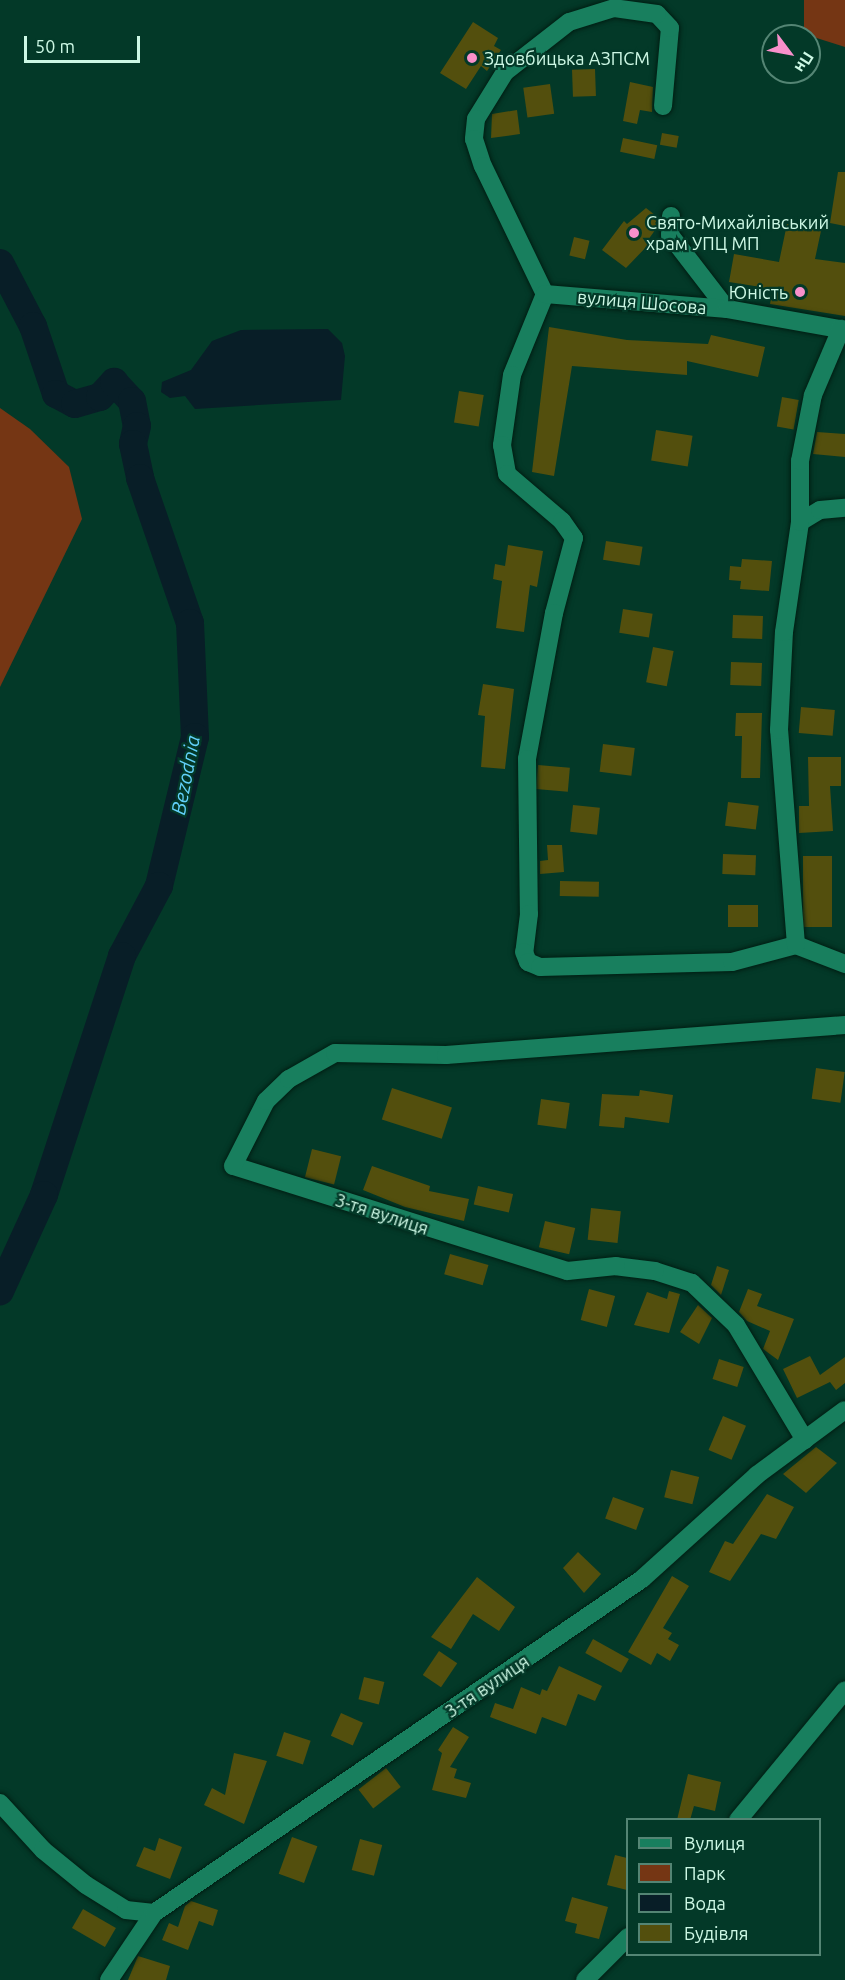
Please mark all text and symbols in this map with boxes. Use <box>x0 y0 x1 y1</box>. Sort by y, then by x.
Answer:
scale bar <box>27 24 142 62</box>
north arrow <box>761 24 821 84</box>
text: 50 m <box>35 36 75 56</box>
place label: Здовбицька АЗПСМ <box>484 47 650 69</box>
text: Пн <box>791 49 818 76</box>
marker: Здовбицька АЗПСМ <box>465 51 479 65</box>
place label: Свято-Михайлівський храм УПЦ МП <box>646 212 829 254</box>
marker: Свято-Михайлівський храм УПЦ МП <box>627 226 641 240</box>
place label: Юність <box>729 281 788 303</box>
marker: Юність <box>793 285 807 299</box>
street label: вулиця Шосова <box>576 286 708 318</box>
water label: Bezodnia <box>166 733 204 817</box>
street label: 3-тя вулиця <box>333 1189 431 1239</box>
street label: 3-тя вулиця <box>441 1650 533 1722</box>
legend <box>626 1818 821 1956</box>
text: Вулиця <box>684 1833 745 1853</box>
text: Парк <box>684 1863 725 1883</box>
text: Вода <box>684 1893 726 1913</box>
text: Будівля <box>684 1923 749 1943</box>

